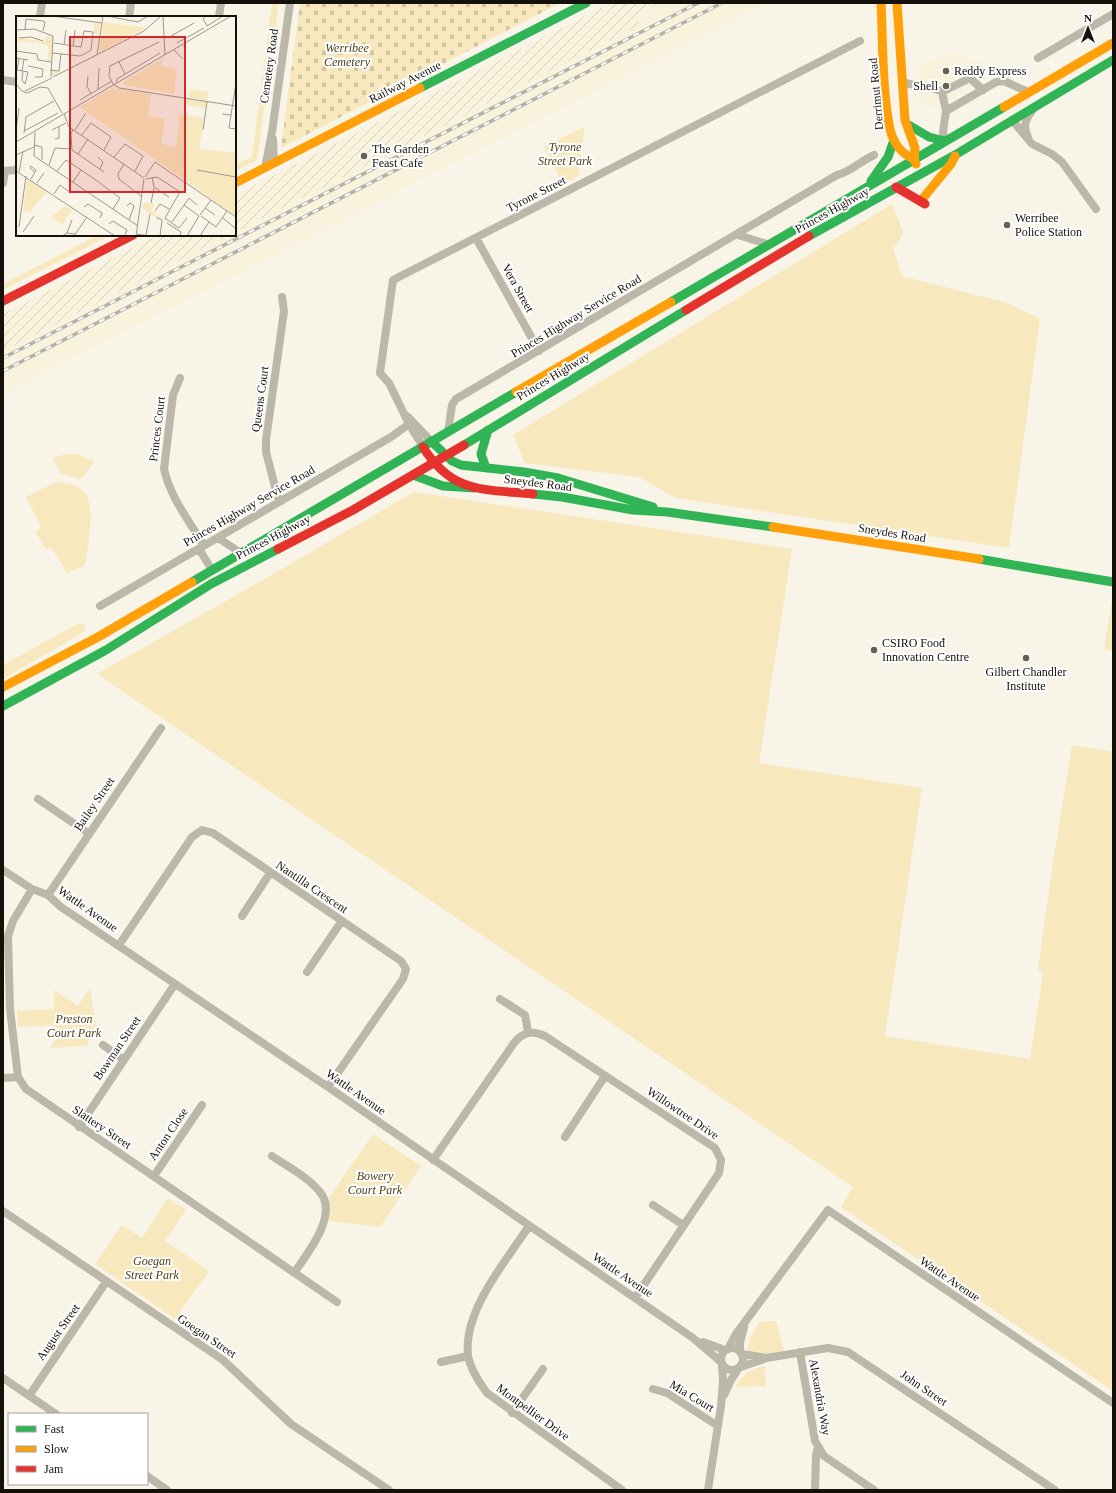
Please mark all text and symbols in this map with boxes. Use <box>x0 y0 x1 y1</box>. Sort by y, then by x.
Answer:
north arrow <box>1068 8 1108 48</box>
text: N <box>1084 12 1092 24</box>
inset map <box>16 16 236 236</box>
street label: Cemetery Road <box>257 28 281 104</box>
park label: Werribee Cemetery <box>324 41 371 69</box>
street label: Derrimut Road <box>866 57 886 131</box>
street label: Railway Avenue <box>367 58 443 106</box>
place label: Reddy Express <box>954 64 1027 78</box>
marker: Reddy Express <box>941 66 951 76</box>
place label: Shell <box>913 79 939 93</box>
marker: Shell <box>941 81 951 91</box>
park label: Tyrone Street Park <box>538 140 593 168</box>
place label: The Garden Feast Cafe <box>372 142 429 170</box>
marker: The Garden Feast Cafe <box>359 151 369 161</box>
street label: Tyrone Street <box>504 173 569 215</box>
street label: Princes Highway <box>793 184 871 236</box>
place label: Werribee Police Station <box>1015 211 1082 239</box>
marker: Werribee Police Station <box>1002 220 1012 230</box>
street label: Vera Street <box>499 261 537 315</box>
street label: Princes Highway Service Road <box>508 271 644 361</box>
street label: Princes Highway <box>514 349 592 403</box>
street label: Queens Court <box>248 365 272 433</box>
street label: Princes Court <box>146 395 168 462</box>
street label: Princes Highway Service Road <box>181 462 317 550</box>
street label: Sneydes Road <box>503 472 573 494</box>
street label: Princes Highway <box>233 511 313 563</box>
street label: Sneydes Road <box>857 521 927 545</box>
place label: CSIRO Foođ Innovation Centre <box>882 636 969 664</box>
marker: CSIRO Foođ Innovation Centre <box>869 645 879 655</box>
marker: Gilbert Chandler Institute <box>1021 653 1031 663</box>
place label: Gilbert Chandler Institute <box>986 665 1066 693</box>
street label: Bailey Street <box>71 774 118 834</box>
street label: Nantilla Crescent <box>273 858 351 917</box>
street label: Wattle Avenue <box>55 883 121 935</box>
park label: Preston Court Park <box>47 1012 102 1040</box>
street label: Bowman Street <box>90 1013 144 1083</box>
street label: Wattle Avenue <box>323 1066 389 1118</box>
street label: Willowtree Drive <box>644 1084 722 1142</box>
street label: Slattery Street <box>70 1102 135 1152</box>
street label: Anton Close <box>145 1105 191 1163</box>
park label: Bowery Court Park <box>348 1169 403 1197</box>
street label: Wattle Avenue <box>590 1250 656 1300</box>
park label: Goegan Street Park <box>125 1254 180 1282</box>
street label: Wattle Avenue <box>917 1254 983 1304</box>
street label: August Street <box>33 1301 83 1363</box>
street label: Goegan Street <box>175 1311 240 1361</box>
street label: Alexandria Way <box>806 1357 834 1437</box>
street label: John Street <box>898 1367 951 1409</box>
street label: Mia Court <box>667 1377 717 1415</box>
street label: Montpellier Drive <box>494 1381 572 1443</box>
legend <box>8 1413 148 1485</box>
text: Fast <box>44 1422 65 1436</box>
text: Slow <box>44 1442 69 1456</box>
text: Jam <box>44 1462 64 1476</box>

